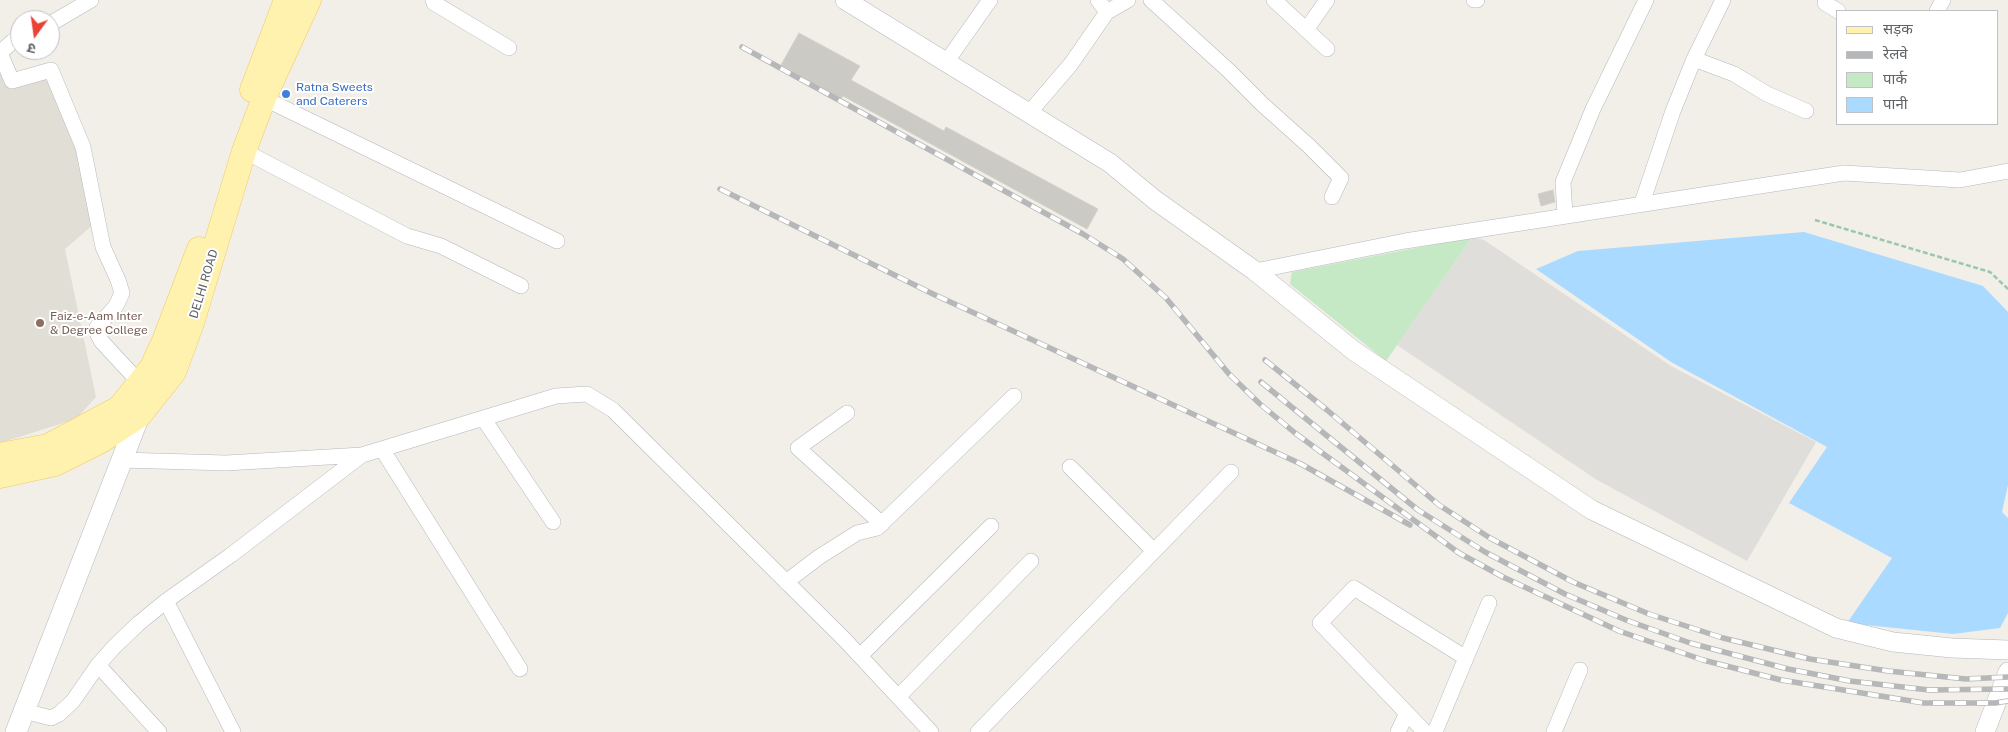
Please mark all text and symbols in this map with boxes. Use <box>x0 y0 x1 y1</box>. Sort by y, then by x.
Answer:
north arrow <box>10 10 60 60</box>
legend <box>1836 10 1998 125</box>
text: सड़क <box>1883 20 1913 37</box>
text: उ <box>26 40 38 57</box>
text: रेलवे <box>1883 45 1908 62</box>
text: पार्क <box>1883 70 1907 87</box>
place label: Ratna Sweets and Caterers <box>296 80 373 108</box>
marker: Ratna Sweets and Caterers <box>280 88 292 100</box>
text: पानी <box>1883 95 1908 112</box>
street label: DELHI ROAD <box>187 248 221 320</box>
place label: Faiz-e-Aam Inter & Degree College <box>50 309 148 337</box>
marker: Faiz-e-Aam Inter & Degree College <box>34 317 46 329</box>

